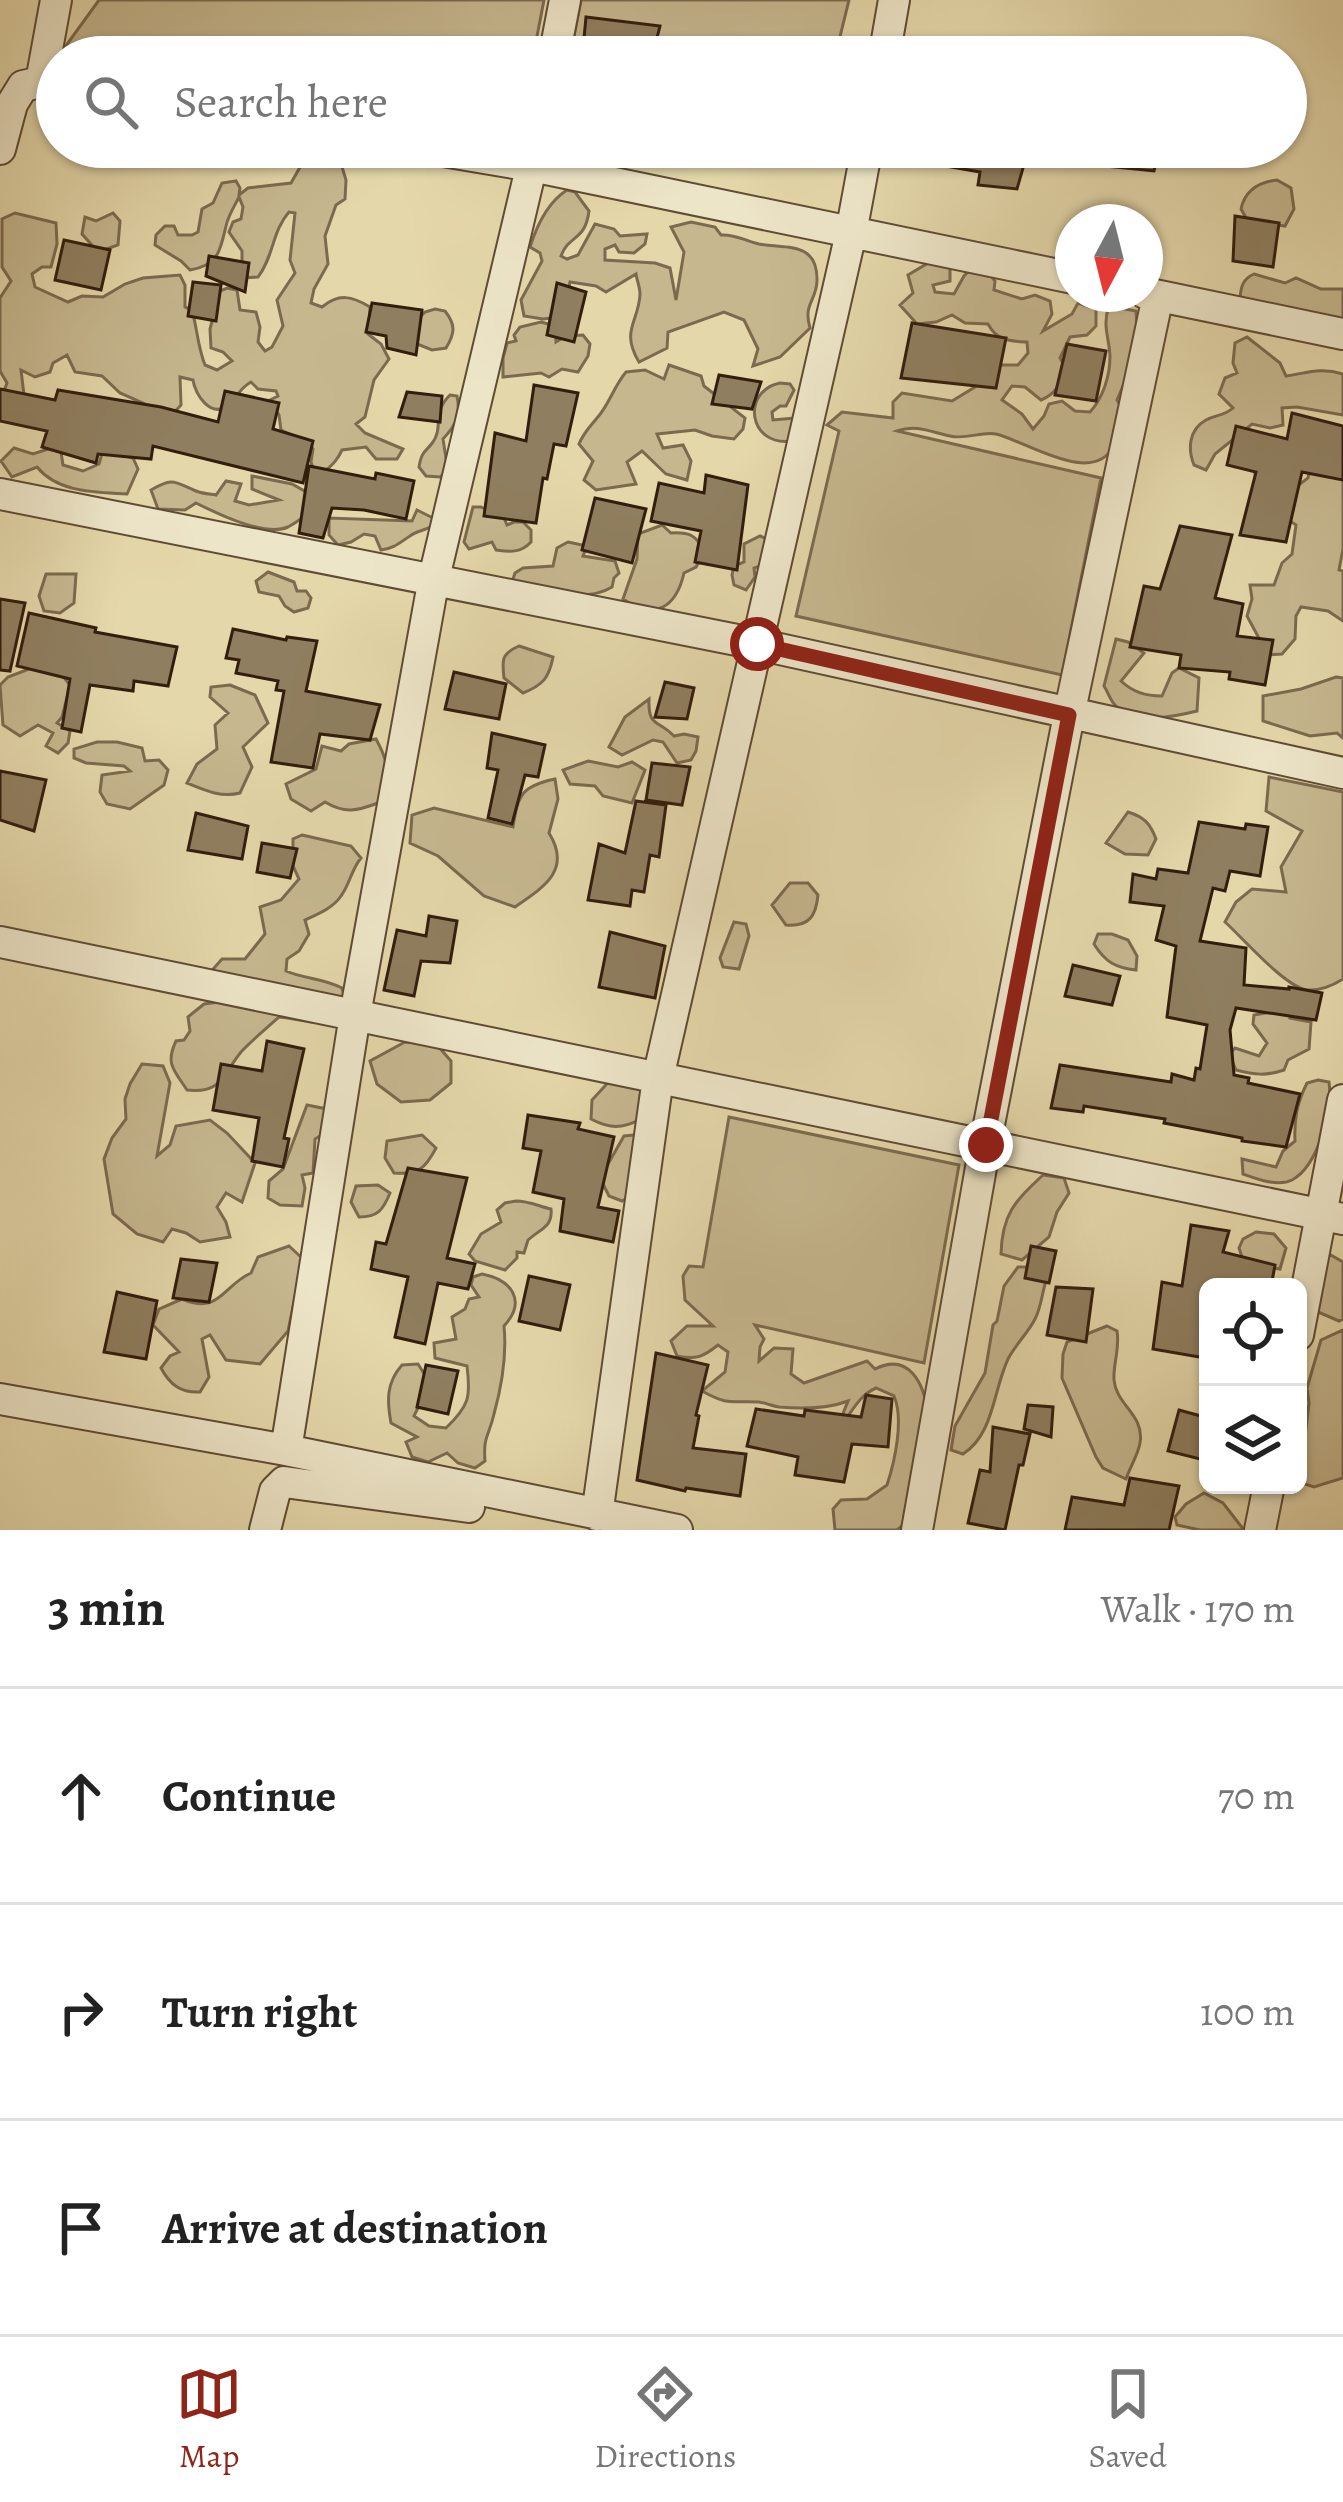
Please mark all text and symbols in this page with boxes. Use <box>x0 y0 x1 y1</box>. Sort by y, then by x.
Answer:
search box <box>36 36 1307 168</box>
icon: search <box>78 69 144 135</box>
text: Search here <box>174 71 388 133</box>
north arrow <box>1055 204 1163 312</box>
route start <box>730 617 784 671</box>
route end <box>959 1118 1013 1172</box>
map controls <box>1199 1278 1307 1494</box>
button: locate <box>1199 1278 1307 1386</box>
button: layers <box>1199 1386 1307 1494</box>
text: 3 min <box>48 1573 165 1643</box>
text: Walk · 170 m <box>1101 1582 1295 1635</box>
icon: ahead <box>48 1763 114 1829</box>
text: Continue <box>162 1765 336 1827</box>
text: 70 m <box>1218 1769 1295 1822</box>
icon: right <box>48 1979 114 2045</box>
text: Turn right <box>162 1981 357 2043</box>
text: 100 m <box>1200 1985 1295 2038</box>
icon: arrive <box>48 2195 114 2261</box>
text: Arrive at destination <box>162 2197 548 2259</box>
tab: Map <box>176 2361 242 2478</box>
tab: Directions <box>595 2361 736 2478</box>
tab: Saved <box>1089 2361 1167 2478</box>

